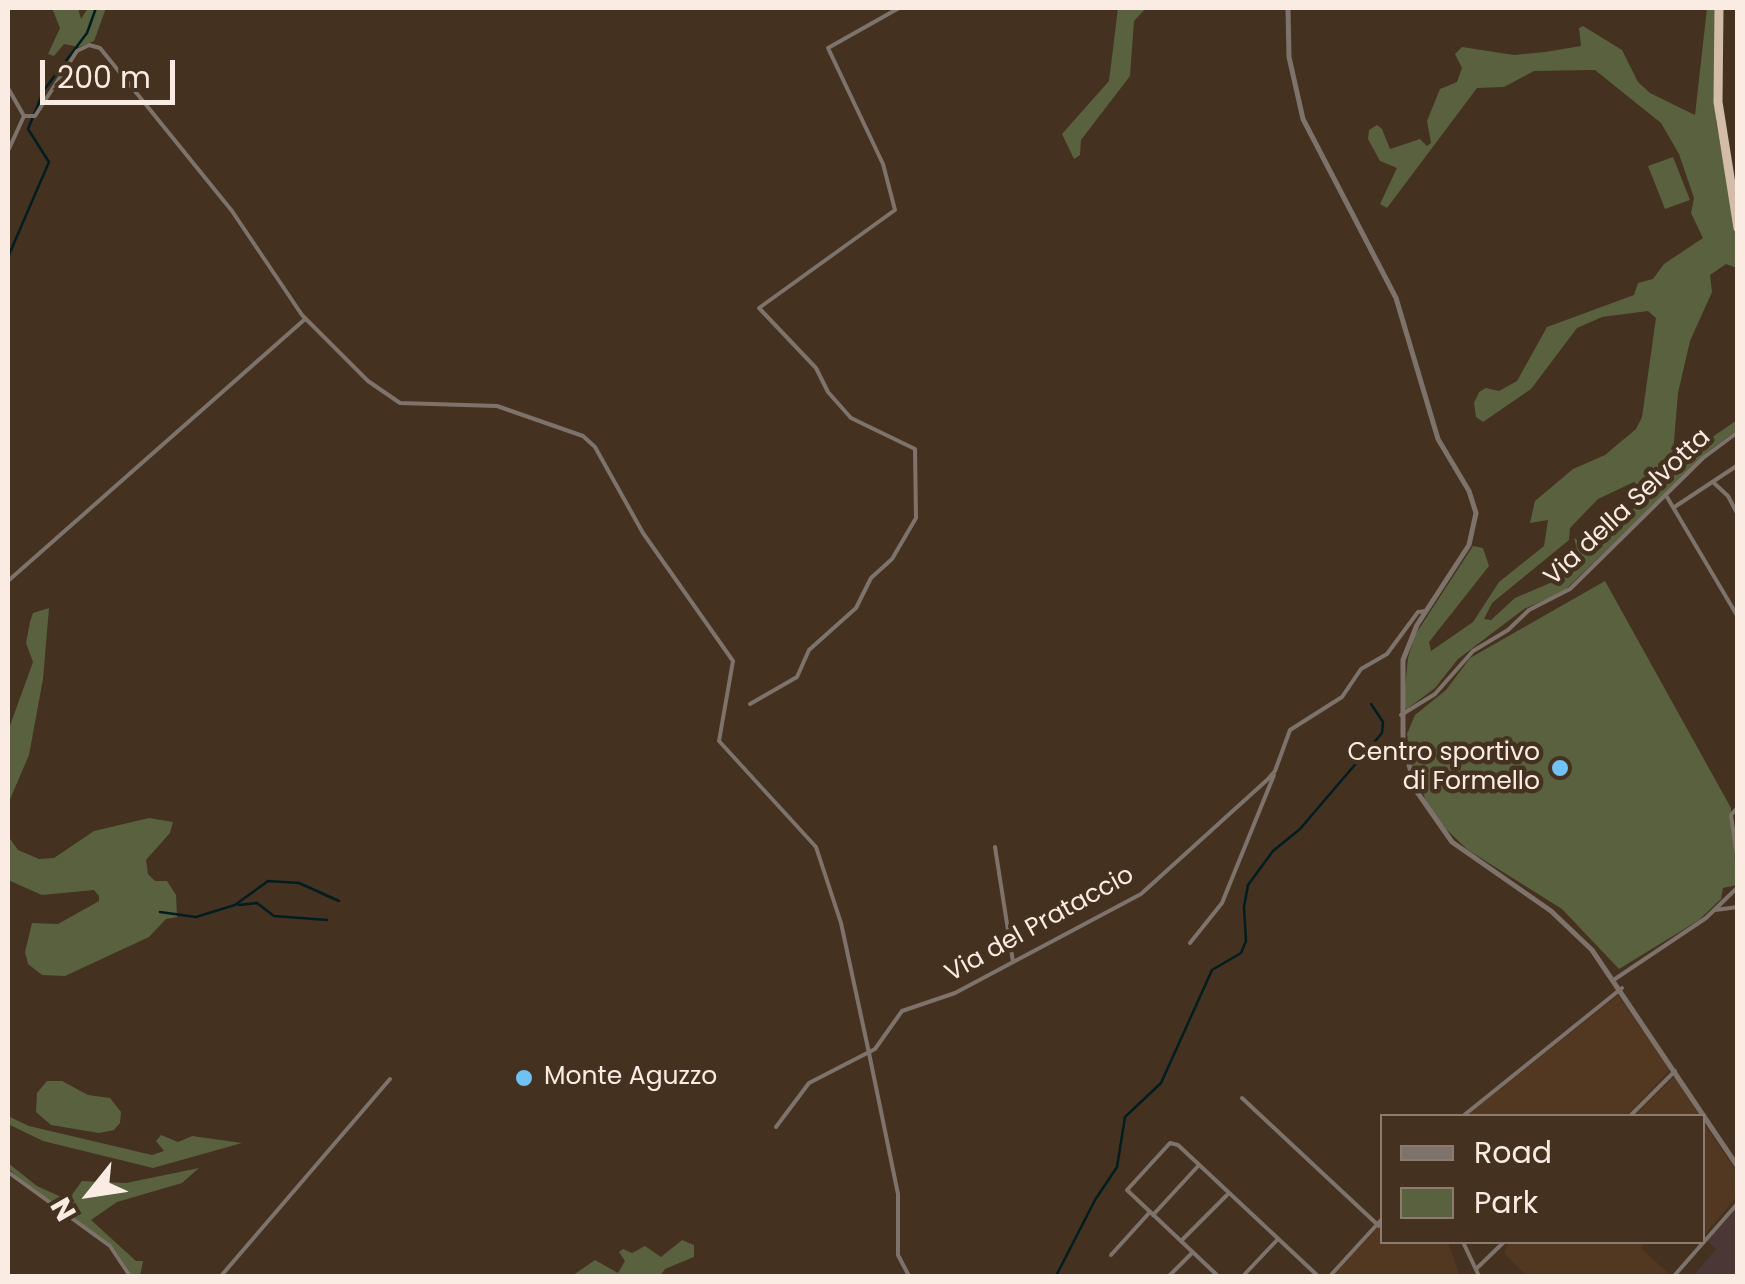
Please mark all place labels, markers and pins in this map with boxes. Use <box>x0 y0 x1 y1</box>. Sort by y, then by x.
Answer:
place label: Centro sportivo di Formello <box>1348 739 1540 798</box>
marker: Centro sportivo di Formello <box>1549 757 1571 779</box>
place label: Monte Aguzzo <box>544 1063 717 1093</box>
marker: Monte Aguzzo <box>513 1067 535 1089</box>

